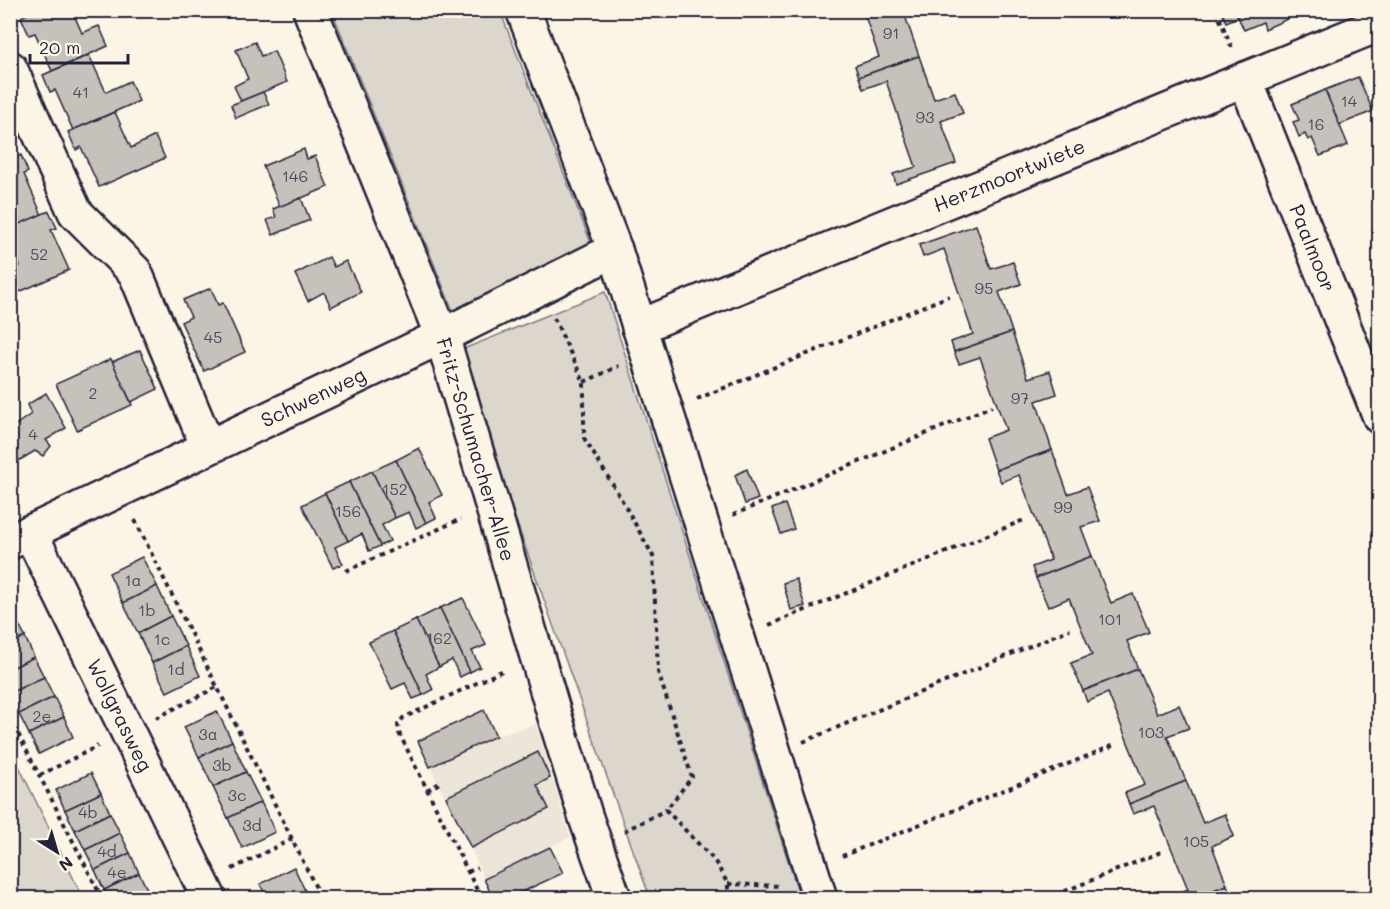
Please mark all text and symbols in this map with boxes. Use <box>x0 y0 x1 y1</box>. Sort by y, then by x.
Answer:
house number: 91 <box>883 22 899 43</box>
scale bar <box>30 27 128 65</box>
text: 20 m <box>39 35 80 59</box>
house number: 41 <box>73 81 89 102</box>
house number: 14 <box>1341 90 1358 111</box>
house number: 93 <box>916 106 934 127</box>
house number: 16 <box>1308 113 1324 134</box>
street label: Herzmoortwiete <box>929 132 1089 217</box>
house number: 146 <box>282 165 308 186</box>
street label: Paalmoor <box>1284 200 1343 295</box>
house number: 52 <box>30 243 48 264</box>
house number: 95 <box>975 277 993 298</box>
house number: 45 <box>204 326 222 347</box>
street label: Fritz-Schumacher-Allee <box>431 334 522 564</box>
street label: Schwenweg <box>256 360 369 432</box>
house number: 2 <box>89 382 97 403</box>
house number: 97 <box>1011 387 1029 408</box>
house number: 4 <box>28 423 38 444</box>
house number: 152 <box>382 478 408 499</box>
house number: 99 <box>1054 496 1072 517</box>
house number: 156 <box>335 500 361 521</box>
house number: 1a <box>124 569 142 590</box>
house number: 1b <box>138 599 156 620</box>
house number: 101 <box>1098 608 1122 629</box>
house number: 162 <box>426 627 452 648</box>
house number: 1c <box>154 628 170 649</box>
street label: Wollgrasweg <box>82 654 159 776</box>
house number: 1d <box>167 658 185 679</box>
house number: 2e <box>33 705 51 726</box>
house number: 103 <box>1138 721 1164 742</box>
house number: 3a <box>198 723 218 744</box>
house number: 3b <box>212 754 232 775</box>
house number: 3c <box>228 784 246 805</box>
house number: 4b <box>78 801 98 822</box>
house number: 3d <box>242 814 262 835</box>
north arrow <box>27 822 87 882</box>
house number: 105 <box>1183 830 1209 851</box>
house number: 4d <box>97 840 117 861</box>
text: N <box>55 852 78 876</box>
house number: 4e <box>107 861 127 882</box>

